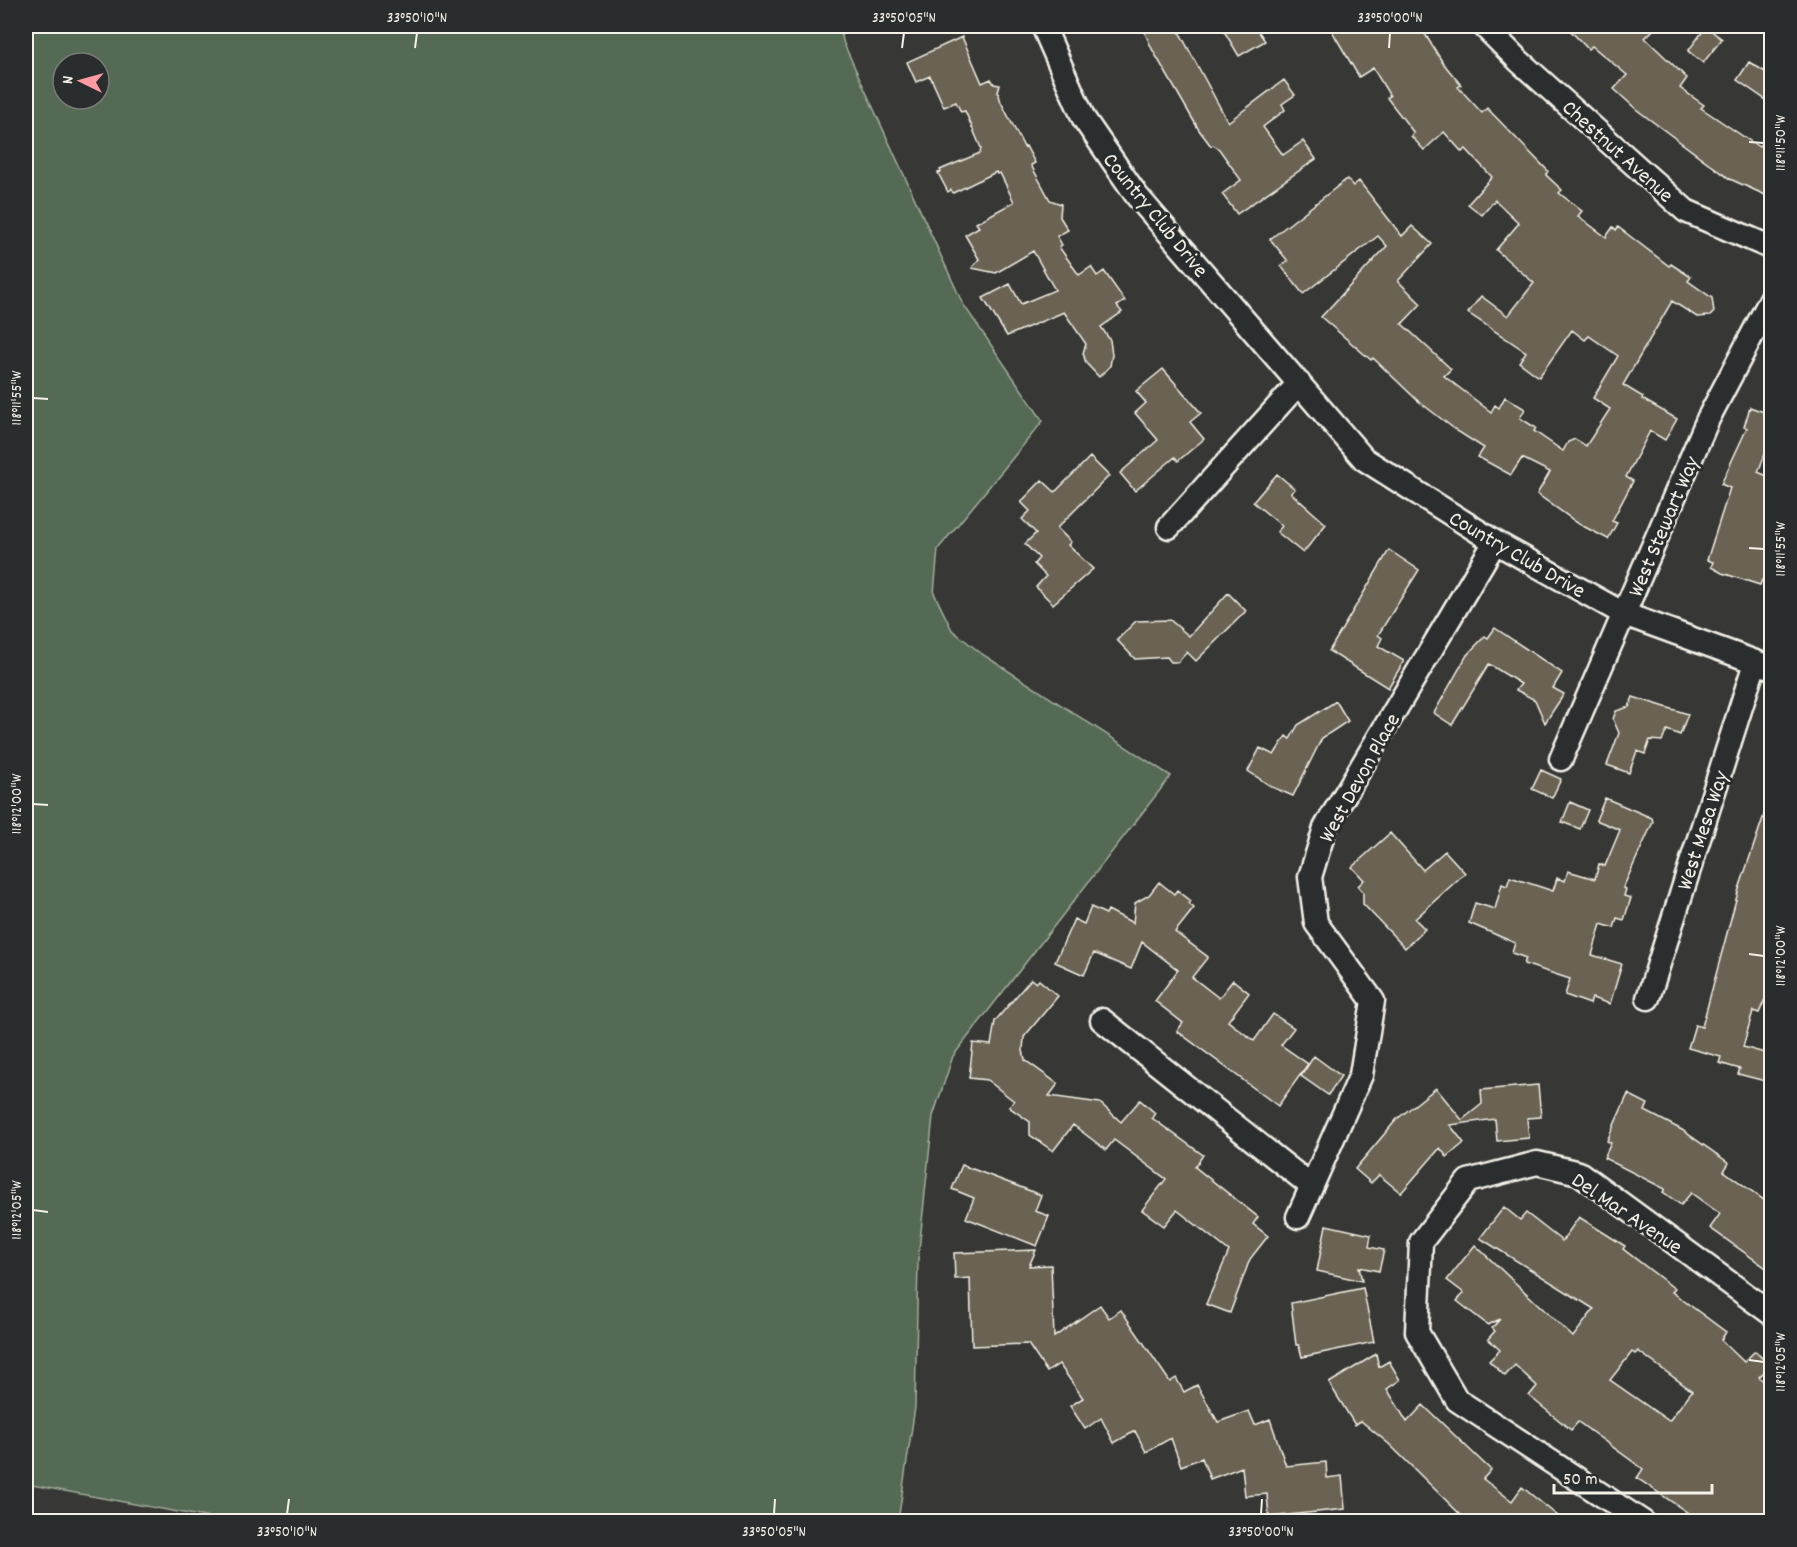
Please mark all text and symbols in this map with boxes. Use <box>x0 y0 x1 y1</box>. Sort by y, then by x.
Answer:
text: 33°50'10"N <box>387 8 447 30</box>
text: 33°50'05"N <box>872 8 936 30</box>
text: 33°50'00"N <box>1357 8 1423 30</box>
north arrow <box>51 51 111 111</box>
text: N <box>57 75 80 85</box>
street label: Chestnut Avenue <box>1554 94 1679 211</box>
text: 118°11'50"W <box>1771 115 1793 171</box>
street label: Country Club Drive <box>1094 147 1214 285</box>
text: 118°11'55"W <box>7 370 29 425</box>
street label: West Stewart Way <box>1622 451 1709 602</box>
street label: Country Club Drive <box>1442 504 1590 608</box>
text: 118°11'55"W <box>1771 521 1793 576</box>
street label: West Devon Place <box>1313 708 1410 849</box>
street label: West Mesa Way <box>1670 766 1739 895</box>
text: 118°12'00"W <box>7 773 29 834</box>
text: 118°12'00"W <box>1771 925 1793 986</box>
street label: Del Mar Avenue <box>1564 1166 1688 1264</box>
text: 118°12'05"W <box>7 1180 29 1240</box>
text: 118°12'05"W <box>1771 1332 1793 1392</box>
scale bar <box>1554 1457 1712 1495</box>
text: 50 m <box>1563 1468 1598 1493</box>
text: 33°50'10"N <box>257 1522 317 1544</box>
text: 33°50'05"N <box>742 1522 806 1544</box>
text: 33°50'00"N <box>1228 1522 1294 1544</box>

